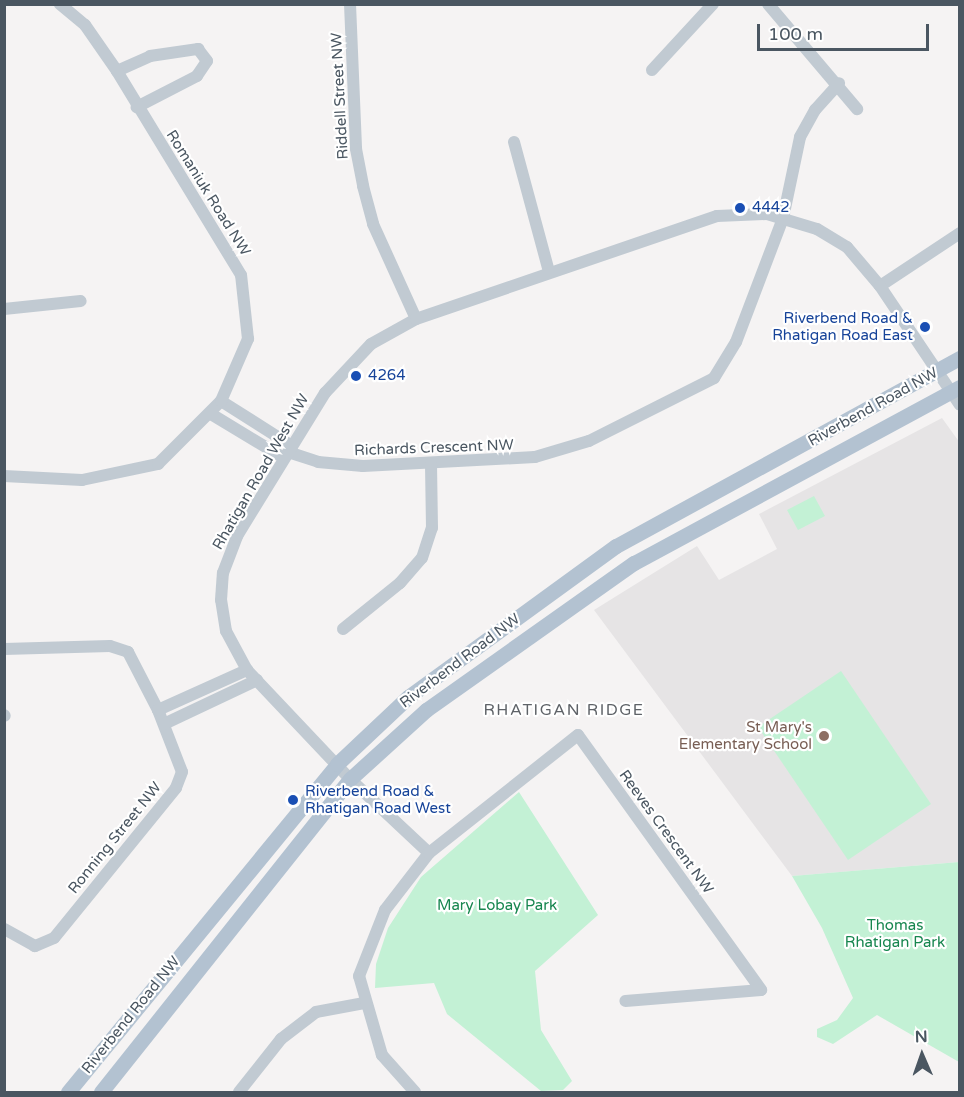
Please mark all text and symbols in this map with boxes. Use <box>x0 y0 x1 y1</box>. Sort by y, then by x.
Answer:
scale bar <box>760 12 932 50</box>
text: 100 m <box>768 23 823 45</box>
street label: Riddell Street NW <box>328 32 352 160</box>
street label: Romaniuk Road NW <box>162 127 254 259</box>
place label: 4442 <box>752 199 790 217</box>
marker: 4442 <box>733 201 747 215</box>
place label: Riverbend Road & Rhatigan Road East <box>772 309 913 344</box>
marker: Riverbend Road & Rhatigan Road East <box>918 320 932 334</box>
street label: Riverbend Road NW <box>805 364 941 450</box>
place label: 4264 <box>368 367 406 385</box>
marker: 4264 <box>349 369 363 383</box>
street label: Rhatigan Road West NW <box>209 391 313 553</box>
street label: Richards Crescent NW <box>354 436 514 460</box>
street label: Riverbend Road NW <box>396 610 524 712</box>
district label: RHATIGAN RIDGE <box>483 700 645 720</box>
place label: St Mary's Elementary School <box>679 718 812 753</box>
marker: St Mary's Elementary School <box>817 729 831 743</box>
street label: Reeves Crescent NW <box>615 767 717 897</box>
street label: Ronning Street NW <box>64 779 166 897</box>
place label: Riverbend Road & Rhatigan Road West <box>305 782 451 817</box>
marker: Riverbend Road & Rhatigan Road West <box>286 793 300 807</box>
park label: Mary Lobay Park <box>437 897 557 915</box>
park label: Thomas Rhatigan Park <box>845 916 945 951</box>
street label: Riverbend Road NW <box>78 953 184 1077</box>
north arrow <box>892 1025 952 1085</box>
text: N <box>915 1027 928 1047</box>

